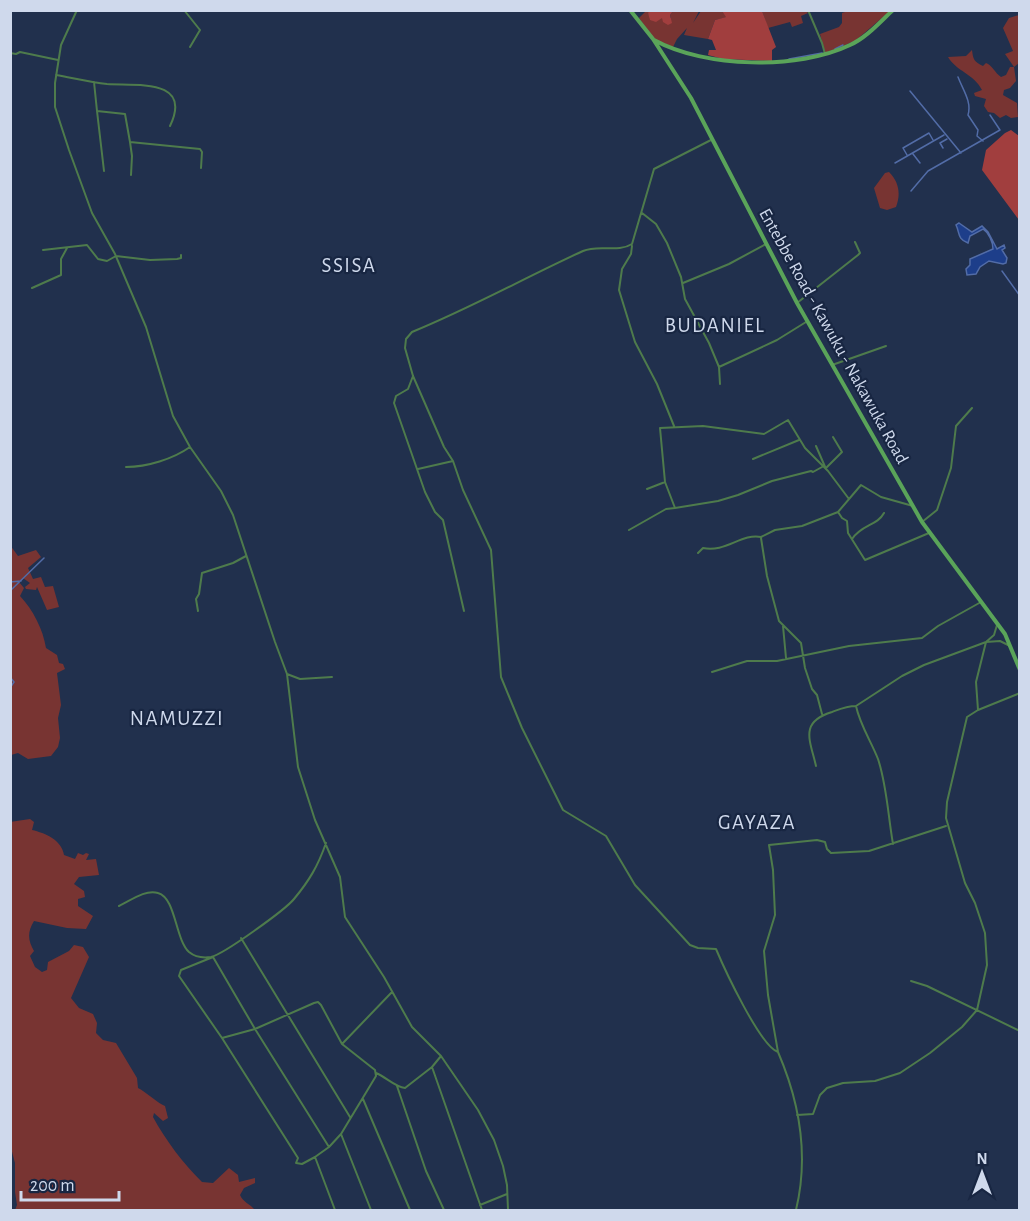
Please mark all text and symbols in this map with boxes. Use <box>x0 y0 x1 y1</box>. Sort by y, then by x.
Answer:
street label: Entebbe Road - Kawuku - Nakawuka Road <box>755 206 911 467</box>
district label: SSISA <box>321 255 377 276</box>
district label: BUDANIEL <box>665 315 765 336</box>
district label: NAMUZZI <box>130 708 224 729</box>
district label: GAYAZA <box>718 812 796 833</box>
north arrow <box>952 1143 1012 1203</box>
text: N <box>976 1151 988 1167</box>
scale bar <box>21 1164 118 1202</box>
text: 200 m <box>30 1177 75 1195</box>

